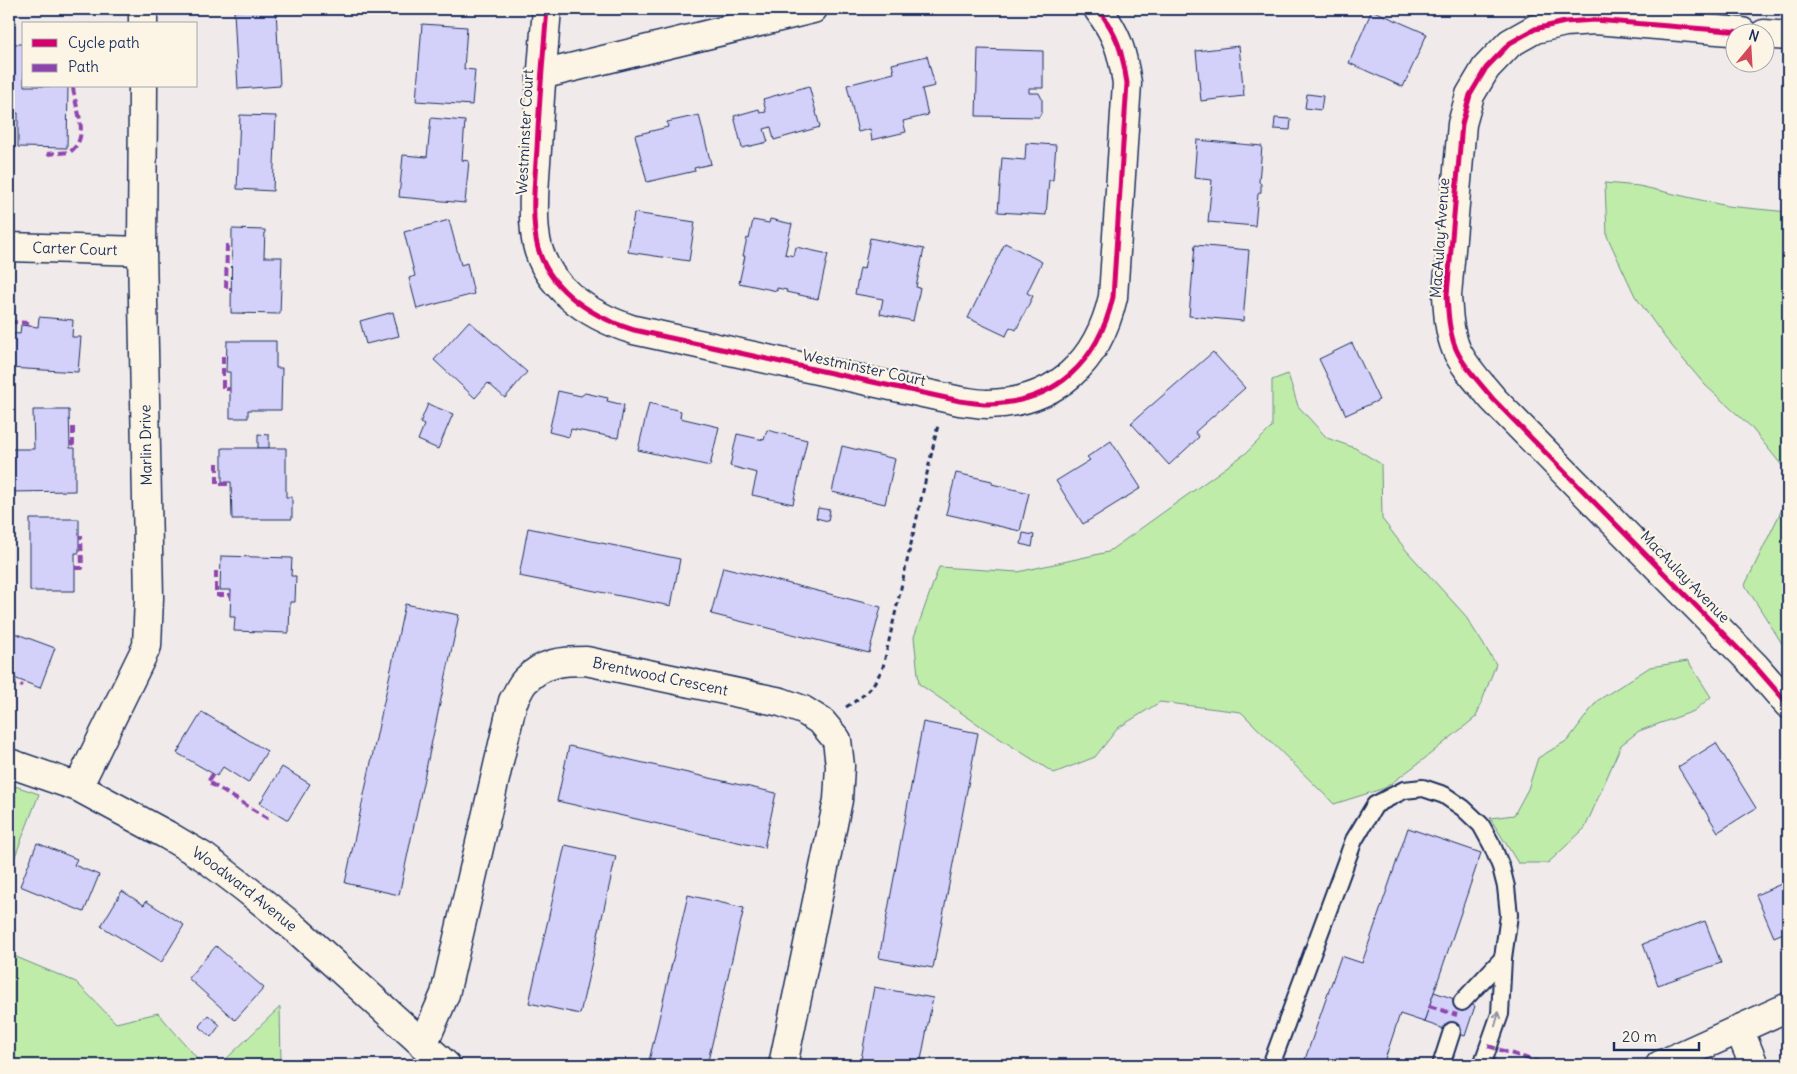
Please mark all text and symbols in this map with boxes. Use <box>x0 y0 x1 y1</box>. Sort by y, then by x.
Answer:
legend <box>22 22 198 88</box>
north arrow <box>1724 22 1774 72</box>
text: N <box>1747 26 1761 46</box>
text: Cycle path <box>68 33 140 52</box>
text: Path <box>68 57 99 76</box>
street label: Westminster Court <box>512 69 537 195</box>
street label: MacAulay Avenue <box>1426 177 1453 299</box>
street label: Carter Court <box>32 238 118 259</box>
street label: Westminster Court <box>801 345 928 390</box>
street label: Marlin Drive <box>135 404 156 486</box>
street label: MacAulay Avenue <box>1637 527 1734 627</box>
street label: Brentwood Crescent <box>591 653 730 700</box>
street label: Woodward Avenue <box>189 842 301 935</box>
one-way arrow <box>1493 1011 1503 1027</box>
scale bar <box>1614 1019 1700 1051</box>
text: 20 m <box>1622 1027 1657 1046</box>

